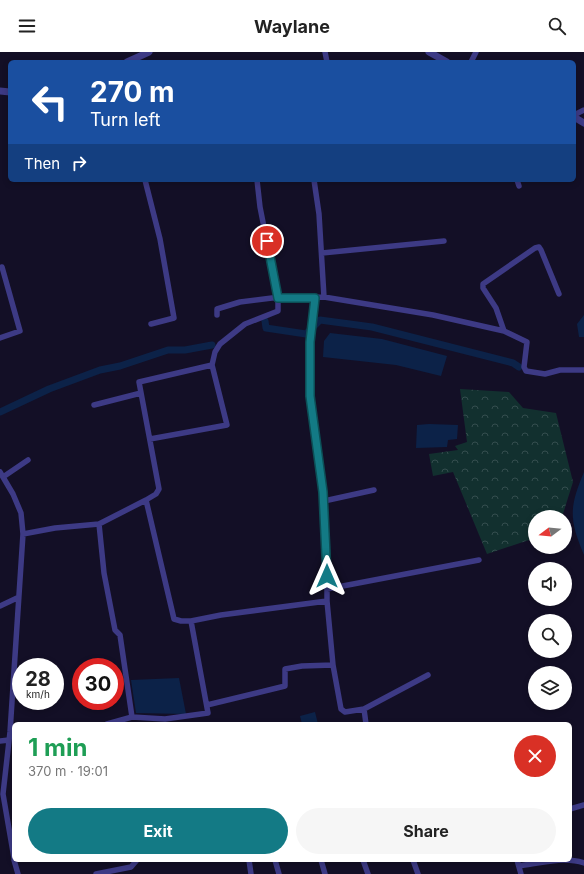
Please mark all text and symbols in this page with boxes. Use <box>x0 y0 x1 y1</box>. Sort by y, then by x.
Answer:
icon: menu <box>16 15 38 37</box>
icon: search <box>546 15 568 37</box>
text: Waylane <box>254 16 330 37</box>
text: 270 m <box>90 75 175 109</box>
icon: left <box>24 76 76 128</box>
text: Turn left <box>90 109 160 130</box>
icon: right <box>68 152 90 174</box>
text: Then <box>24 154 60 173</box>
pin <box>250 224 284 258</box>
icon: arrive <box>256 230 278 252</box>
north arrow <box>528 510 572 554</box>
map controls <box>528 510 572 710</box>
position arrow <box>306 555 348 597</box>
button: sound <box>528 562 572 606</box>
button: search <box>528 614 572 658</box>
speed limit sign: 30 <box>72 658 124 710</box>
button: layers <box>528 666 572 710</box>
text: 28 <box>25 667 51 691</box>
text: km/h <box>26 688 50 700</box>
text: 1 min <box>28 733 87 762</box>
button: close <box>514 735 556 777</box>
text: 370 m · 19:01 <box>28 763 108 779</box>
button: Exit <box>28 808 288 854</box>
button: Share <box>296 808 556 854</box>

